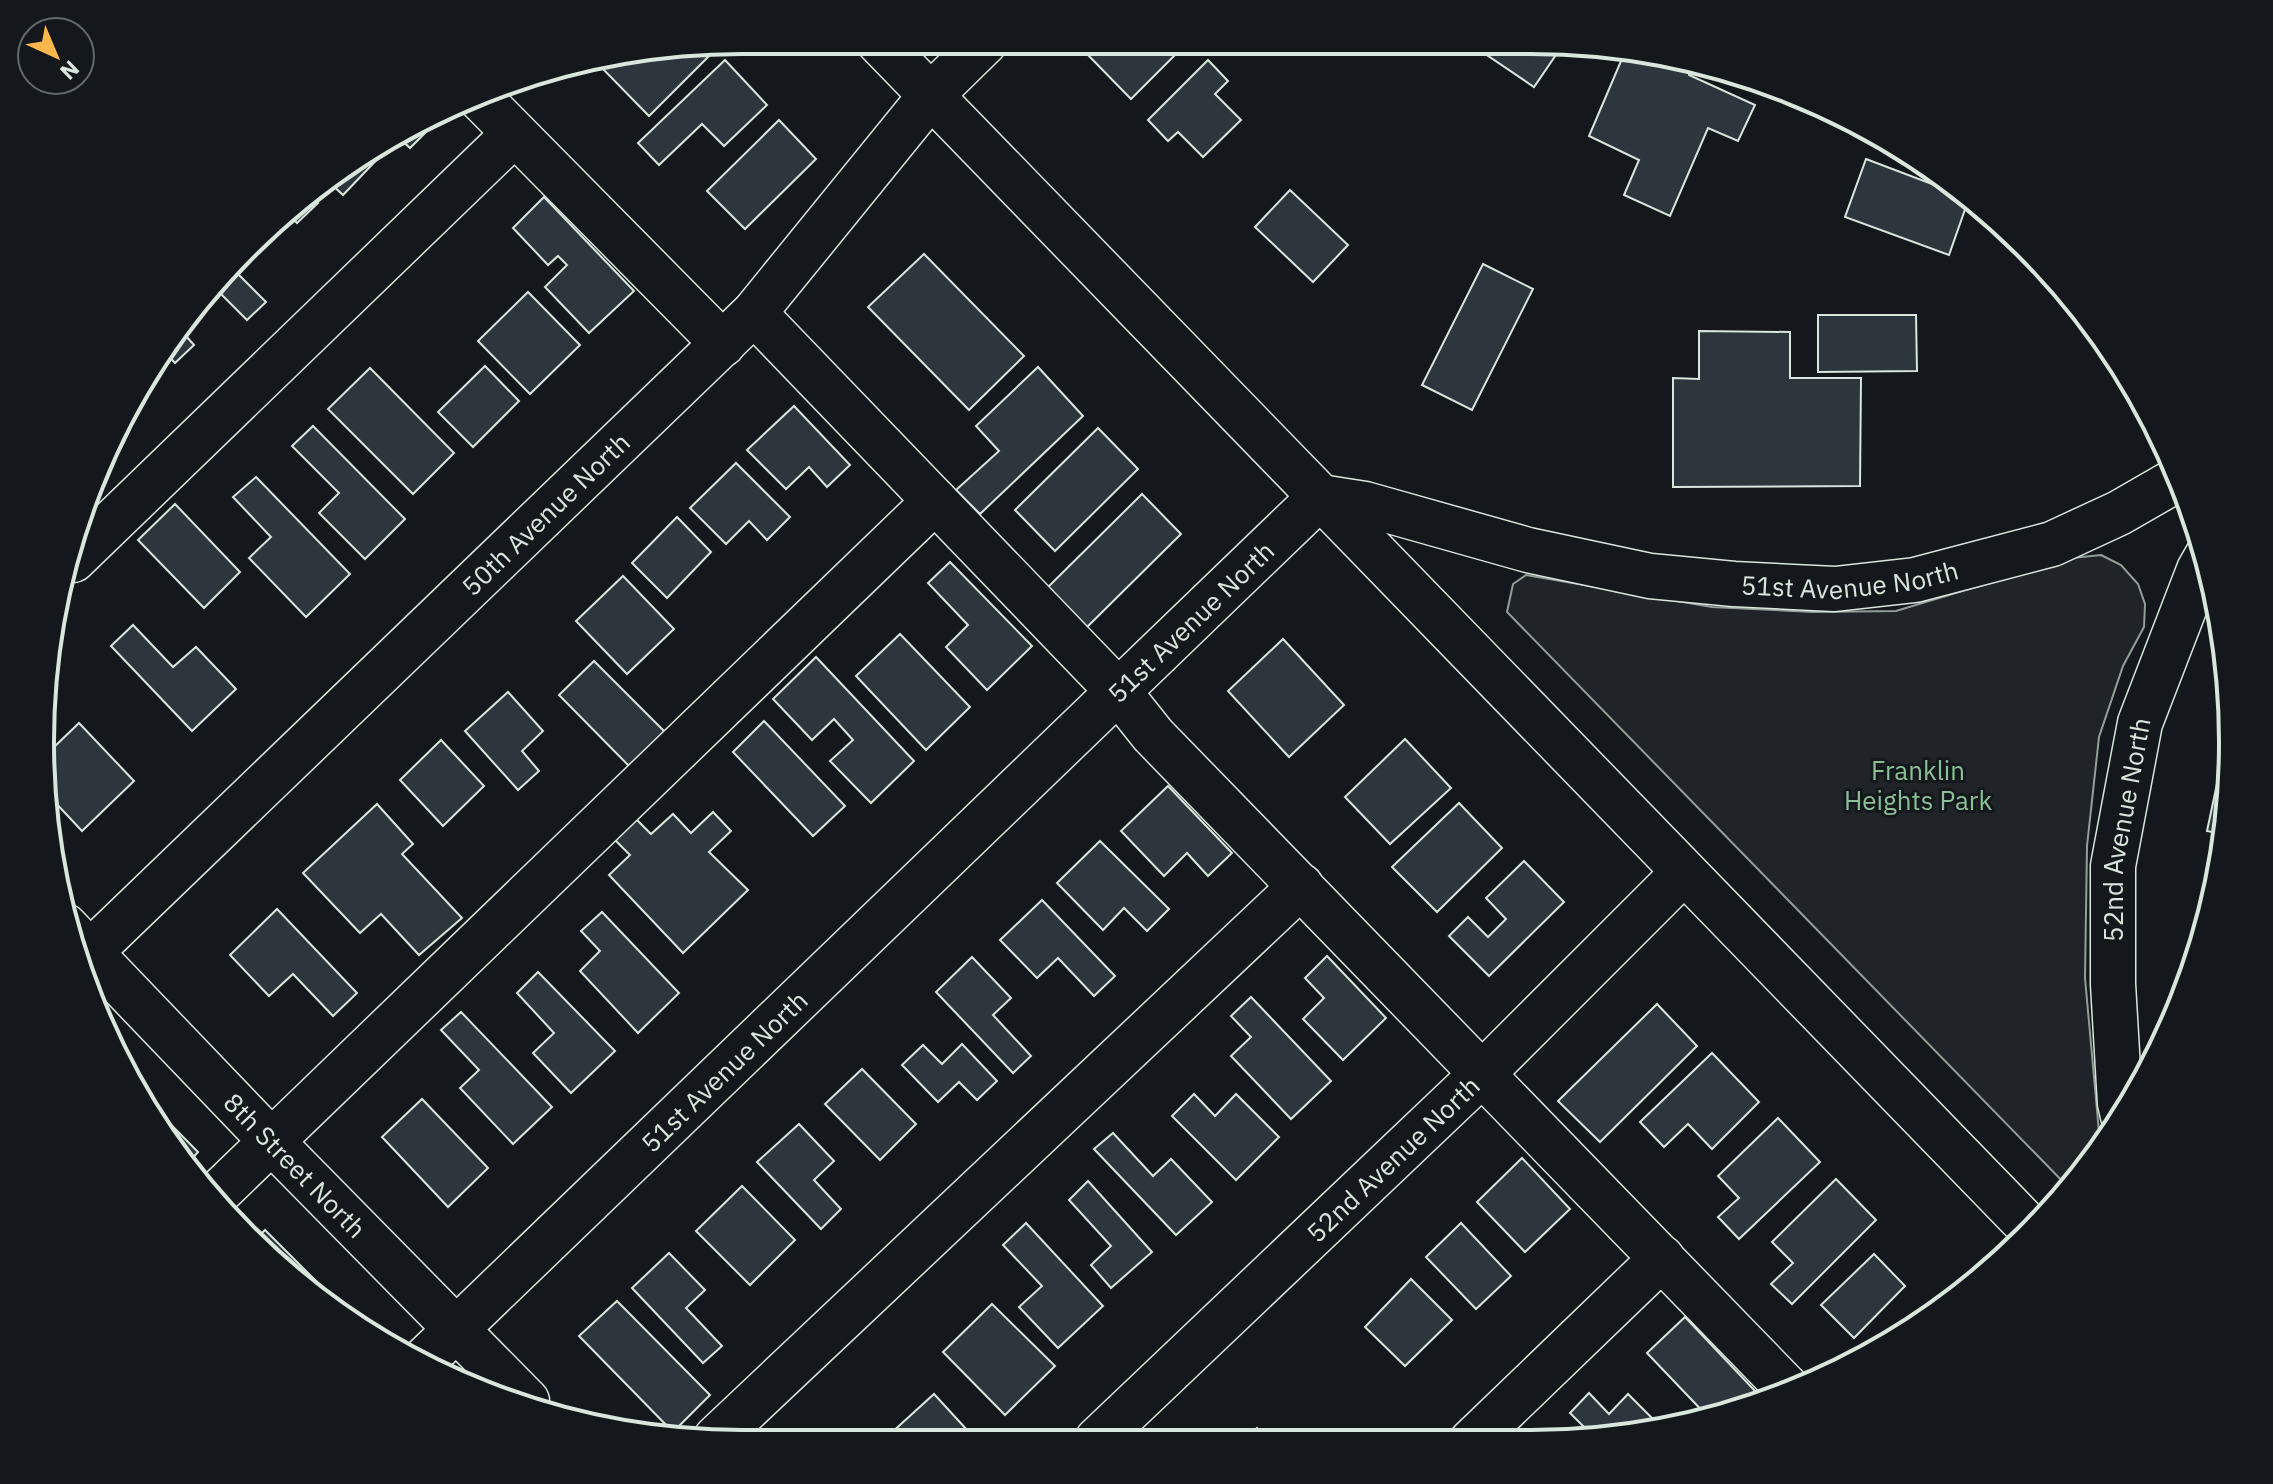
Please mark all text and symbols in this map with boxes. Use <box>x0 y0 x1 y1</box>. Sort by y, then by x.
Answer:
north arrow <box>16 16 96 96</box>
text: N <box>54 55 86 87</box>
street label: 50th Avenue North <box>454 425 637 603</box>
street label: 51st Avenue North <box>1100 534 1281 710</box>
street label: 51st Avenue North <box>1740 552 1962 607</box>
street label: 52nd Avenue North <box>2096 715 2158 942</box>
park label: Franklin Heights Park <box>1844 753 1992 817</box>
street label: 51st Avenue North <box>633 983 814 1159</box>
street label: 52nd Avenue North <box>1299 1068 1487 1249</box>
street label: 8th Street North <box>217 1085 374 1245</box>

